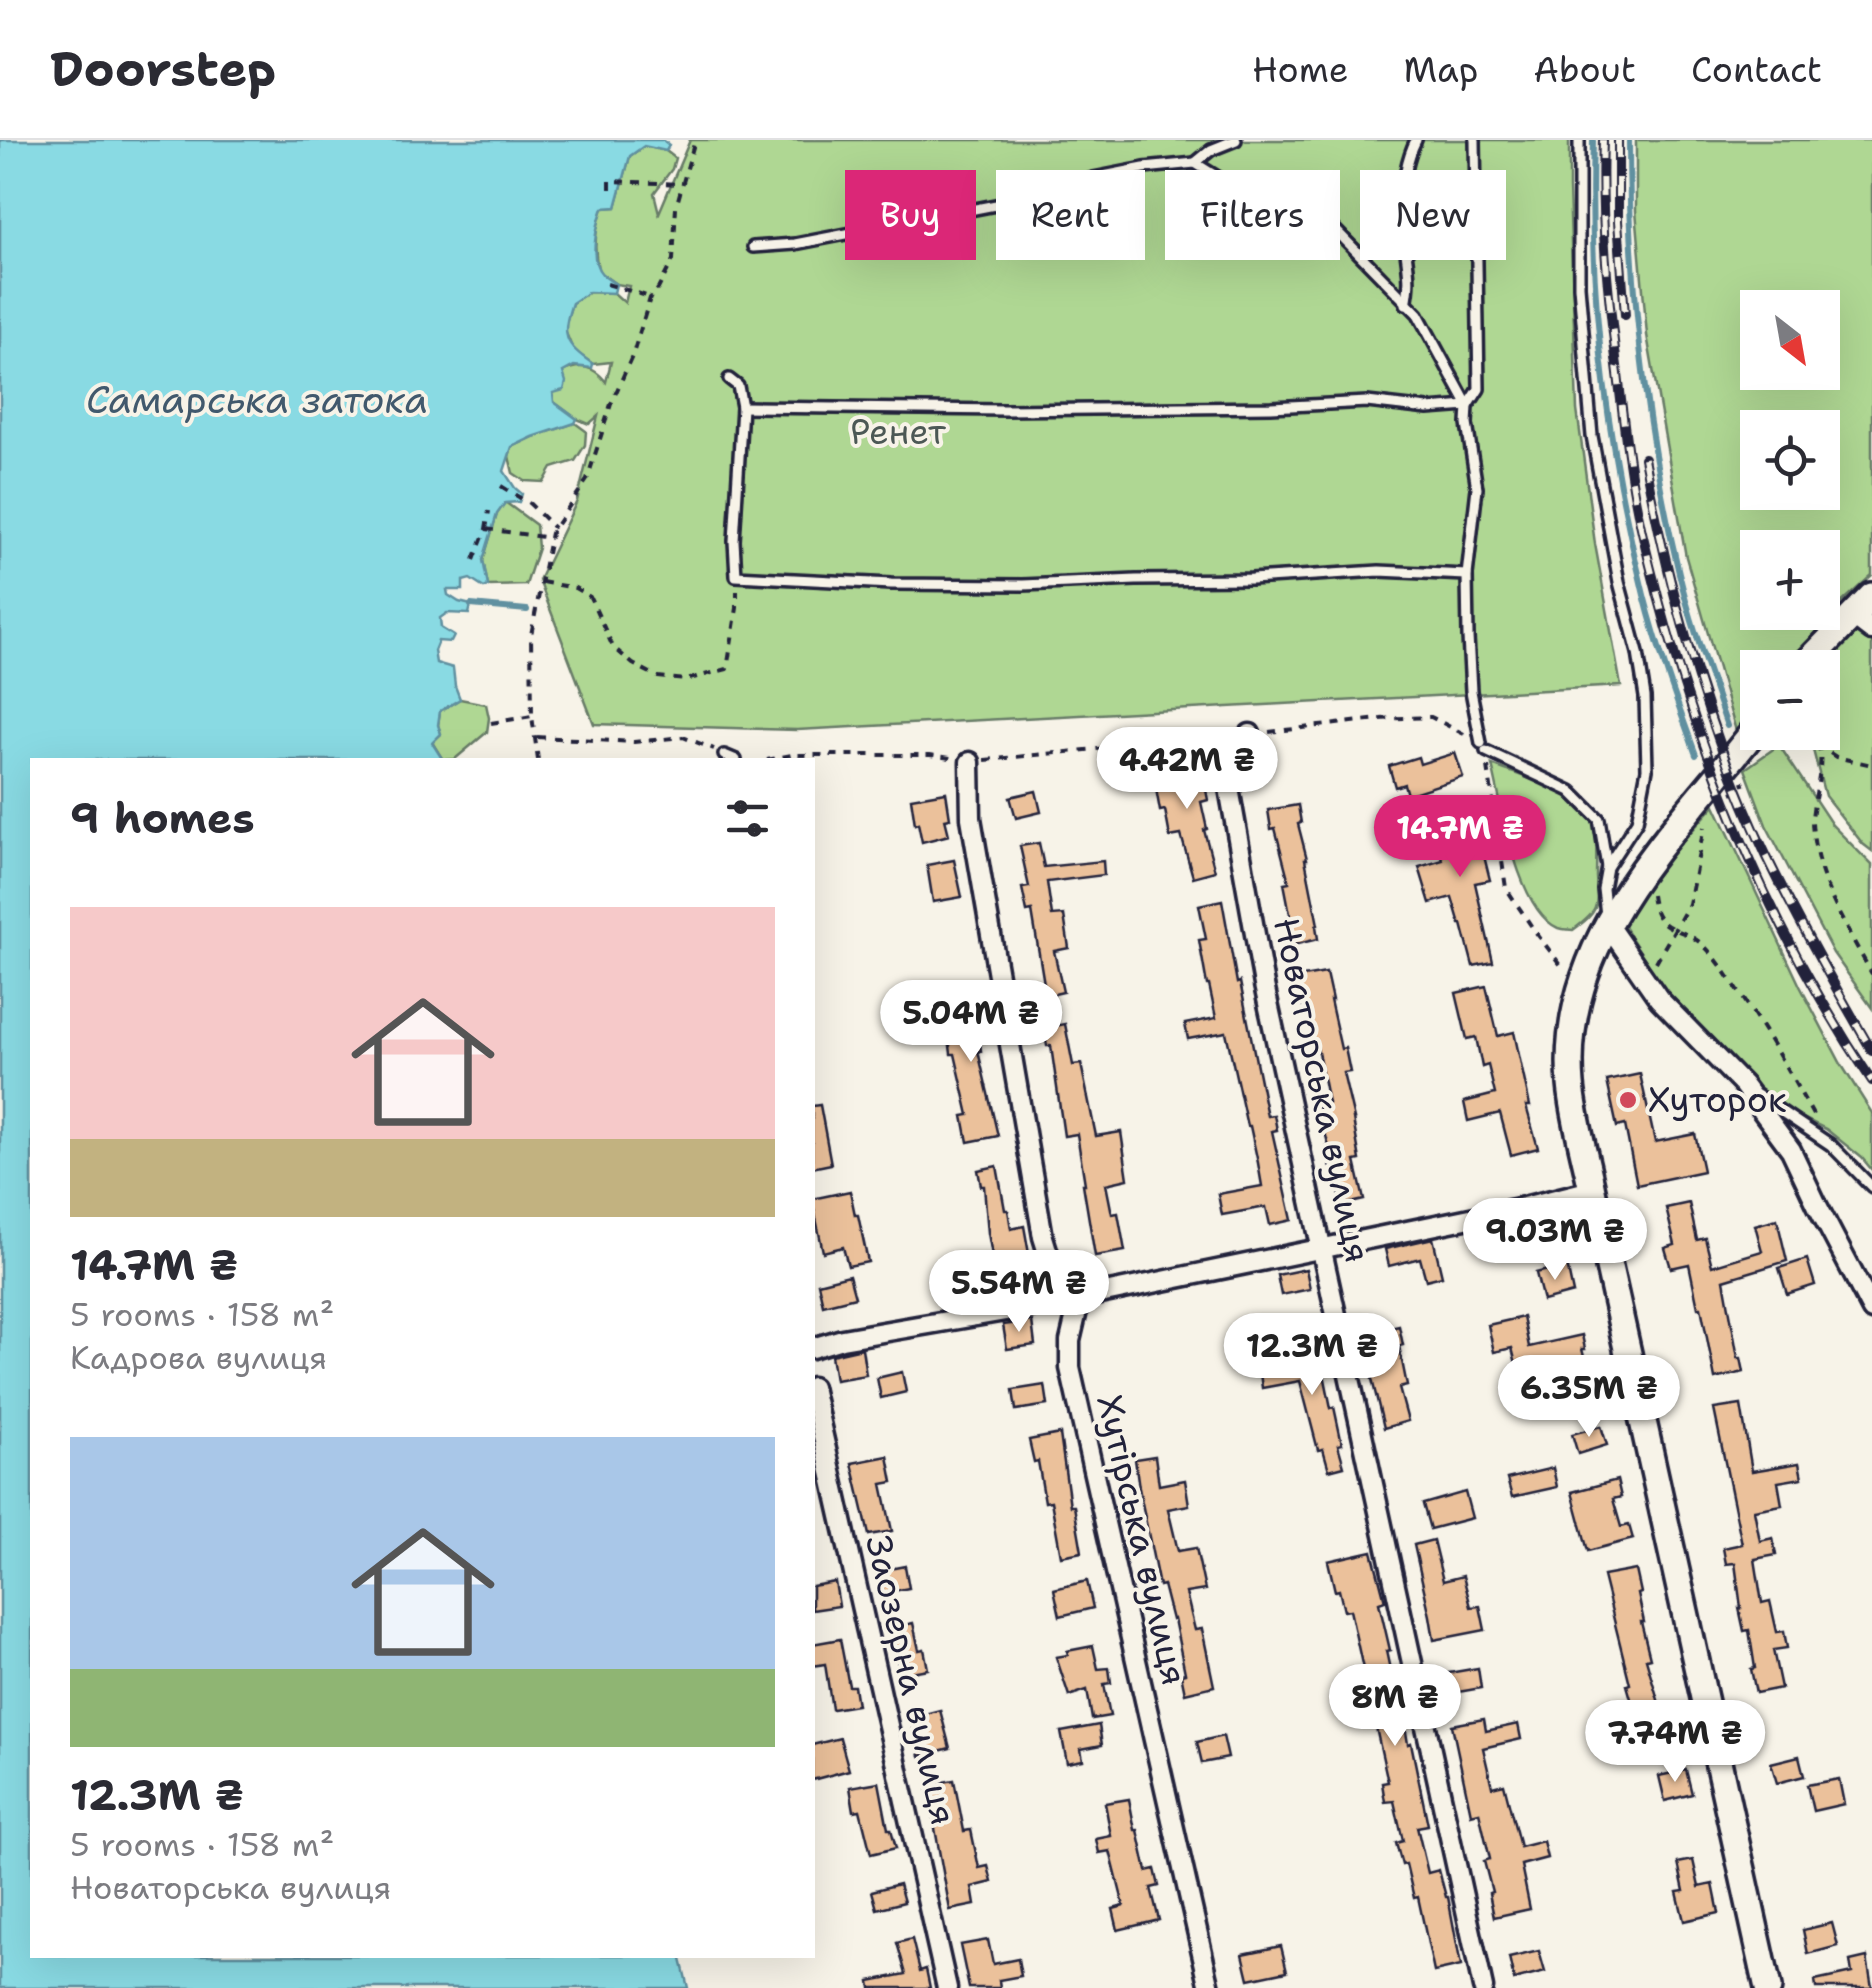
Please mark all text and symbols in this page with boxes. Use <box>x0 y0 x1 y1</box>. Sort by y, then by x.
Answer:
text: Doorstep <box>50 37 276 101</box>
text: Home <box>1252 46 1348 93</box>
text: Map <box>1403 46 1478 93</box>
text: About <box>1533 46 1636 93</box>
text: Contact <box>1691 46 1822 93</box>
chip: Buy <box>845 170 976 260</box>
chip: Rent <box>996 170 1145 260</box>
chip: Filters <box>1165 170 1340 260</box>
chip: New <box>1360 170 1506 260</box>
north arrow <box>1740 290 1840 390</box>
map controls <box>1740 290 1840 750</box>
water label: Самарська затока <box>86 374 428 425</box>
park label: Ренет <box>850 408 946 455</box>
button: locate <box>1740 410 1840 510</box>
button: + <box>1740 530 1840 630</box>
button: − <box>1740 650 1840 750</box>
pin: 4.42M ₴ <box>1095 727 1279 812</box>
text: 4.42M ₴ <box>1119 738 1255 781</box>
text: 9 homes <box>70 790 255 846</box>
icon: filters <box>720 791 775 846</box>
pin: 14.7M ₴ <box>1368 795 1552 880</box>
text: 14.7M ₴ <box>1396 806 1524 849</box>
street label: Новаторська вулиця <box>1263 913 1382 1267</box>
icon: home <box>333 972 513 1152</box>
pin: 5.04M ₴ <box>879 980 1063 1065</box>
text: 5.04M ₴ <box>902 991 1040 1034</box>
place label: Хуторок <box>1648 1076 1787 1123</box>
marker: Хуторок <box>1617 1089 1639 1111</box>
pin: 9.03M ₴ <box>1463 1198 1647 1283</box>
text: 9.03M ₴ <box>1485 1209 1625 1252</box>
text: 14.7M ₴ <box>70 1237 238 1293</box>
pin: 5.54M ₴ <box>927 1250 1111 1335</box>
text: 5.54M ₴ <box>951 1261 1087 1304</box>
text: 5 rooms · 158 m² <box>70 1293 334 1336</box>
pin: 12.3M ₴ <box>1220 1313 1404 1398</box>
text: 12.3M ₴ <box>1246 1324 1378 1367</box>
text: Кадрова вулиця <box>70 1336 327 1379</box>
pin: 6.35M ₴ <box>1497 1355 1681 1440</box>
text: 6.35M ₴ <box>1520 1366 1658 1409</box>
street label: Хутірська вулиця <box>1086 1390 1199 1690</box>
icon: home <box>333 1502 513 1682</box>
street label: Заозерна вулиця <box>855 1530 968 1829</box>
pin: 8M ₴ <box>1336 1664 1454 1749</box>
text: 8M ₴ <box>1351 1675 1439 1718</box>
pin: 7.74M ₴ <box>1583 1700 1767 1785</box>
text: 7.74M ₴ <box>1607 1711 1743 1754</box>
text: 12.3M ₴ <box>70 1767 244 1823</box>
text: 5 rooms · 158 m² <box>70 1823 334 1866</box>
text: Новаторська вулиця <box>70 1866 391 1909</box>

